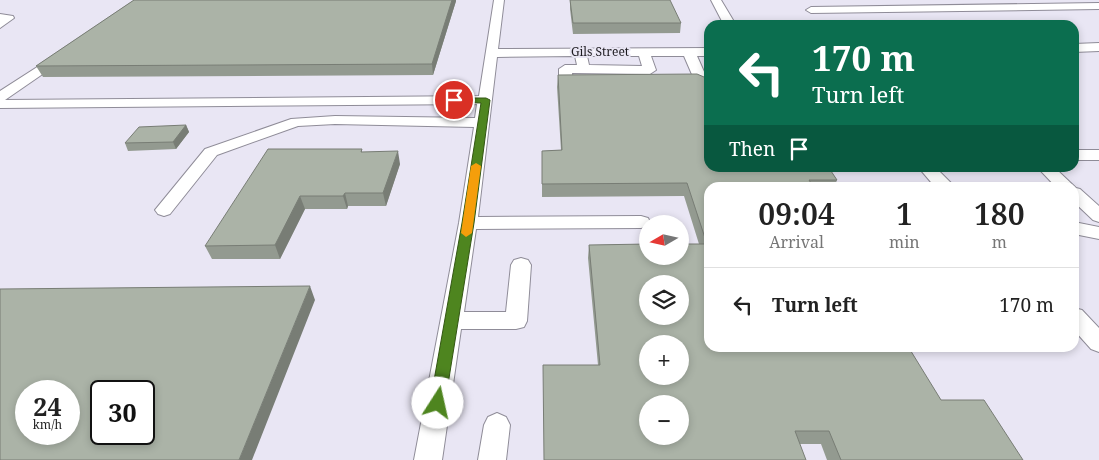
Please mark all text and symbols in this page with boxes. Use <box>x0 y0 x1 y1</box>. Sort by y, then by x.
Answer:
text: 170 m <box>812 34 915 81</box>
icon: left <box>729 40 794 105</box>
street label: Gils Street <box>571 43 629 60</box>
pin <box>433 79 475 121</box>
text: Turn left <box>812 79 904 109</box>
icon: arrive <box>440 86 468 114</box>
icon: arrive <box>785 135 813 163</box>
text: Then <box>729 136 775 162</box>
text: 09:04 <box>758 193 835 234</box>
text: 1 <box>896 193 913 234</box>
text: 180 <box>974 193 1025 234</box>
north arrow <box>639 215 689 265</box>
map controls <box>639 215 689 445</box>
text: Arrival <box>769 231 824 253</box>
text: min <box>889 231 920 253</box>
text: m <box>992 231 1007 253</box>
button: layers <box>639 275 689 325</box>
icon: left <box>729 291 757 319</box>
text: Turn left <box>772 292 858 318</box>
text: 170 m <box>999 292 1054 318</box>
button: + <box>639 335 689 385</box>
position arrow <box>411 376 463 428</box>
speed limit sign: 30 <box>90 380 155 445</box>
text: 24 <box>33 389 62 423</box>
button: − <box>639 395 689 445</box>
text: km/h <box>33 416 62 433</box>

